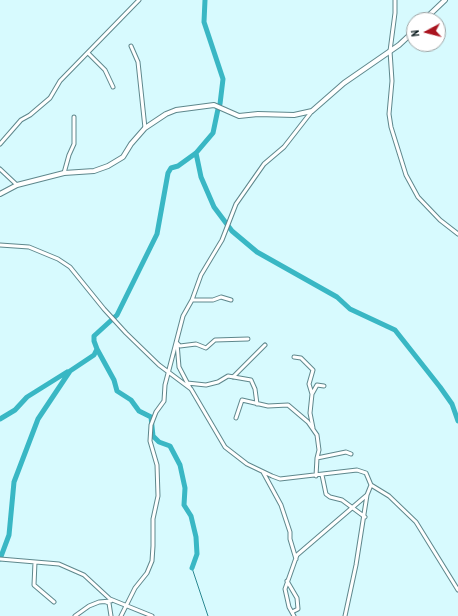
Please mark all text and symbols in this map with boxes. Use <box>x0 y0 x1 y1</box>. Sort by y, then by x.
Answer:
north arrow <box>406 12 446 52</box>
text: N <box>408 29 422 37</box>

